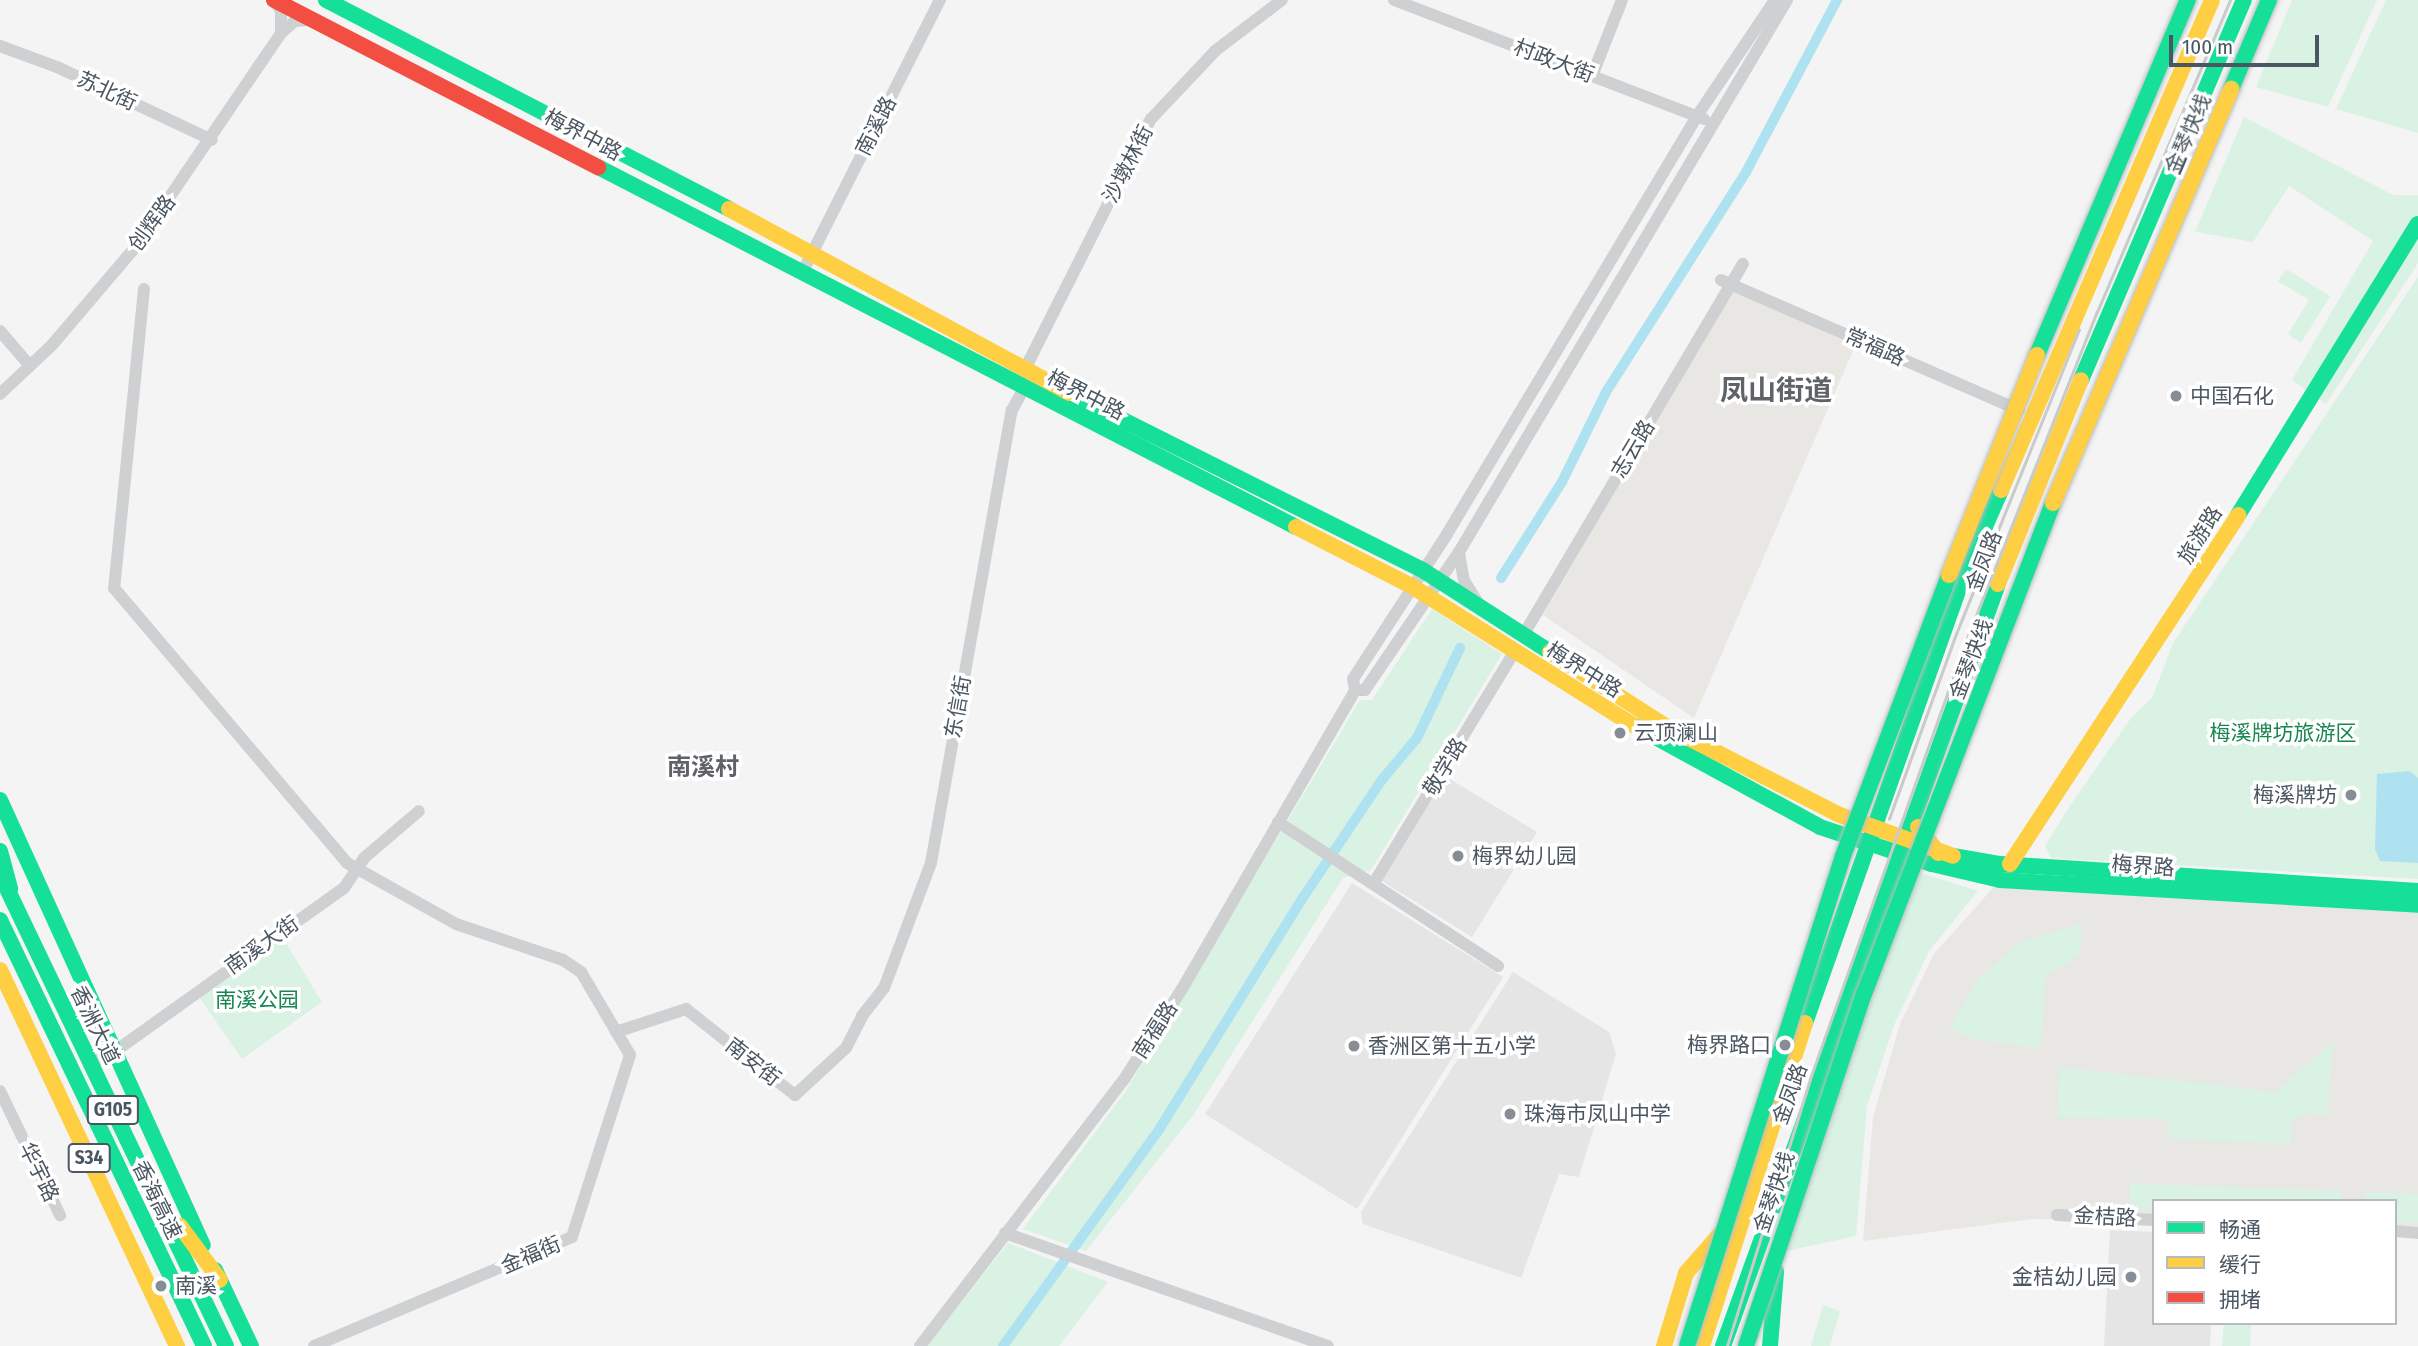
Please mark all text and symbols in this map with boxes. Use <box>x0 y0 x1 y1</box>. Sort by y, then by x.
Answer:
scale bar <box>2173 21 2324 65</box>
street label: 村政大街 <box>1510 34 1598 88</box>
text: 100 m <box>2182 34 2233 60</box>
street label: 苏北街 <box>73 66 141 116</box>
street label: 金琴快线 <box>2160 90 2216 178</box>
street label: 南溪路 <box>850 92 902 160</box>
street label: 梅界中路 <box>540 104 626 166</box>
street label: 沙墩林街 <box>1098 121 1158 207</box>
street label: 创辉路 <box>123 190 181 256</box>
street label: 常福路 <box>1841 323 1909 371</box>
street label: 梅界中路 <box>1043 365 1129 425</box>
district label: 凤山街道 <box>1720 374 1832 408</box>
place label: 中国石化 <box>2190 383 2274 409</box>
marker: 中国石化 <box>2168 388 2184 404</box>
street label: 志云路 <box>1606 416 1660 482</box>
street label: 旅游路 <box>2173 502 2227 568</box>
street label: 金凤路 <box>1961 527 2007 595</box>
street label: 金琴快线 <box>1944 615 1998 703</box>
street label: 梅界中路 <box>1542 637 1626 703</box>
street label: 东信街 <box>940 674 976 740</box>
place label: 云顶澜山 <box>1634 720 1718 746</box>
park label: 梅溪牌坊旅游区 <box>2210 720 2356 746</box>
marker: 云顶澜山 <box>1612 725 1628 741</box>
street label: 敬学路 <box>1418 734 1472 800</box>
district label: 南溪村 <box>667 754 739 782</box>
place label: 梅溪牌坊 <box>2253 782 2337 808</box>
marker: 梅溪牌坊 <box>2343 787 2359 803</box>
place label: 梅界幼儿园 <box>1472 843 1577 869</box>
marker: 梅界幼儿园 <box>1450 848 1466 864</box>
street label: 梅界路 <box>2111 851 2175 881</box>
street label: 南溪大街 <box>220 911 304 979</box>
street label: 香洲大道 <box>65 982 125 1068</box>
park label: 南溪公园 <box>215 987 299 1013</box>
street label: 南福路 <box>1127 997 1183 1063</box>
place label: 梅界路口 <box>1687 1032 1771 1058</box>
street label: 南安街 <box>720 1033 786 1091</box>
place label: 香洲区第十五小学 <box>1368 1033 1536 1059</box>
marker: 梅界路口 <box>1777 1037 1793 1053</box>
marker: 香洲区第十五小学 <box>1346 1038 1362 1054</box>
street label: 金凤路 <box>1767 1060 1813 1128</box>
road number: G105 <box>87 1094 139 1126</box>
place label: 珠海市凤山中学 <box>1524 1101 1671 1127</box>
marker: 珠海市凤山中学 <box>1502 1106 1518 1122</box>
street label: 华宇路 <box>14 1138 64 1206</box>
road number: S34 <box>66 1142 112 1174</box>
street label: 金琴快线 <box>1748 1148 1800 1236</box>
street label: 香海高速 <box>127 1157 187 1243</box>
legend <box>2152 1199 2397 1325</box>
street label: 金桔路 <box>2073 1203 2137 1231</box>
text: 畅通 <box>2219 1217 2261 1243</box>
street label: 金福街 <box>497 1231 565 1279</box>
text: 缓行 <box>2219 1252 2261 1278</box>
place label: 金桔幼儿园 <box>2012 1264 2117 1290</box>
marker: 金桔幼儿园 <box>2123 1269 2139 1285</box>
place label: 南溪 <box>175 1273 217 1299</box>
marker: 南溪 <box>153 1278 169 1294</box>
text: 拥堵 <box>2219 1287 2261 1313</box>

